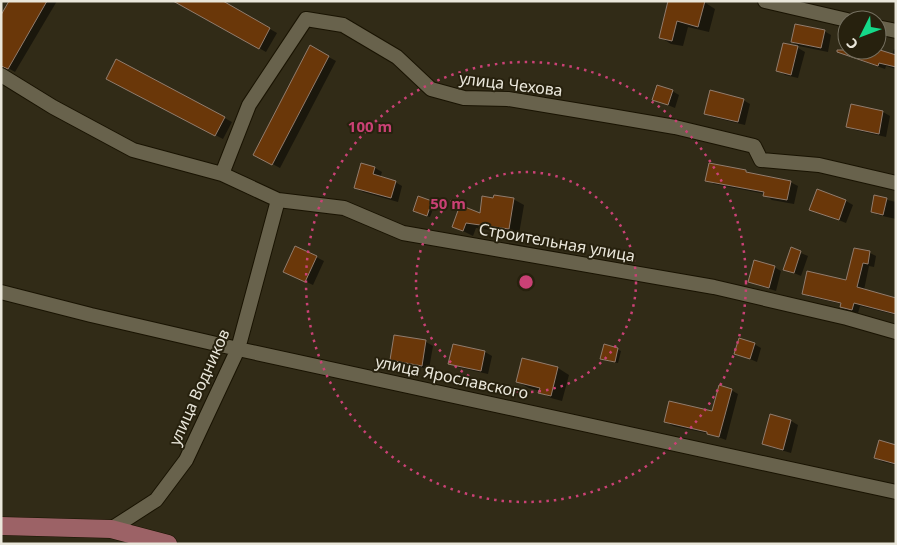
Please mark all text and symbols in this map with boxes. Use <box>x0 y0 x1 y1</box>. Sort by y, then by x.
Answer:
north arrow <box>837 10 887 60</box>
text: С <box>842 34 862 54</box>
street label: улица Чехова <box>458 67 564 101</box>
text: 100 m <box>348 116 392 136</box>
text: 50 m <box>430 193 466 213</box>
street label: Строительная улица <box>477 217 637 267</box>
centre of rings <box>517 273 535 291</box>
street label: улица Водников <box>163 325 235 449</box>
street label: улица Ярославского <box>373 350 531 404</box>

